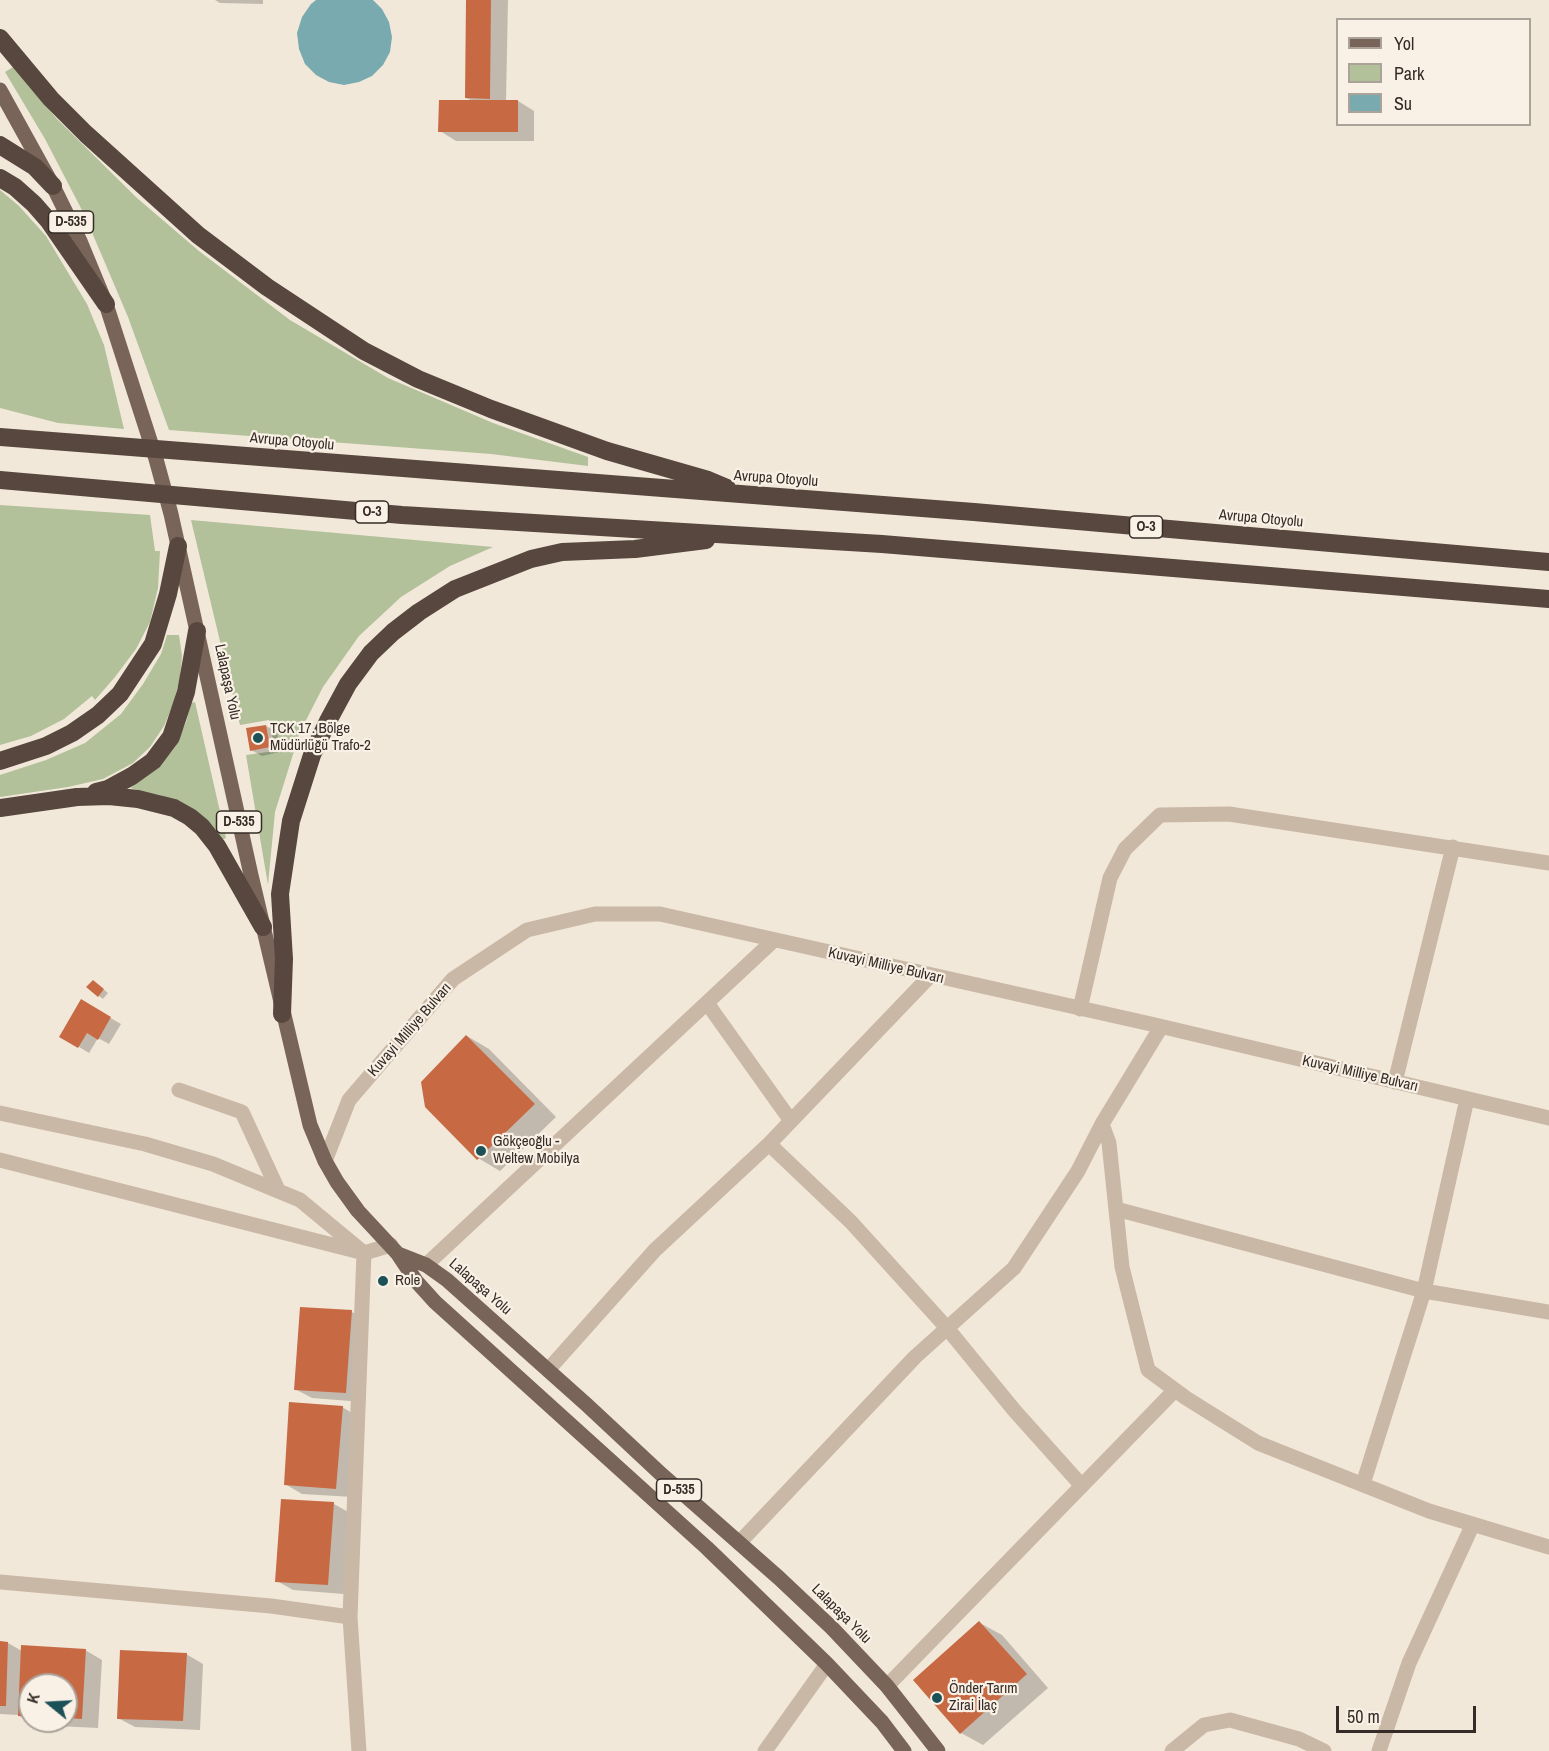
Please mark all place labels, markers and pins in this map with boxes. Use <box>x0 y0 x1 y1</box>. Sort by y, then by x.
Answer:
place label: TCK 17. Bölge Müdürlüğü Trafo-2 <box>270 720 371 755</box>
marker: TCK 17. Bölge Müdürlüğü Trafo-2 <box>251 731 265 745</box>
place label: Gökçeoğlu - Weltew Mobilya <box>493 1133 580 1168</box>
marker: Gökçeoğlu - Weltew Mobilya <box>474 1144 488 1158</box>
place label: Role <box>395 1272 420 1290</box>
marker: Role <box>376 1274 390 1288</box>
place label: Önder Tarım Zirai İlaç <box>949 1680 1018 1715</box>
marker: Önder Tarım Zirai İlaç <box>930 1691 944 1705</box>

